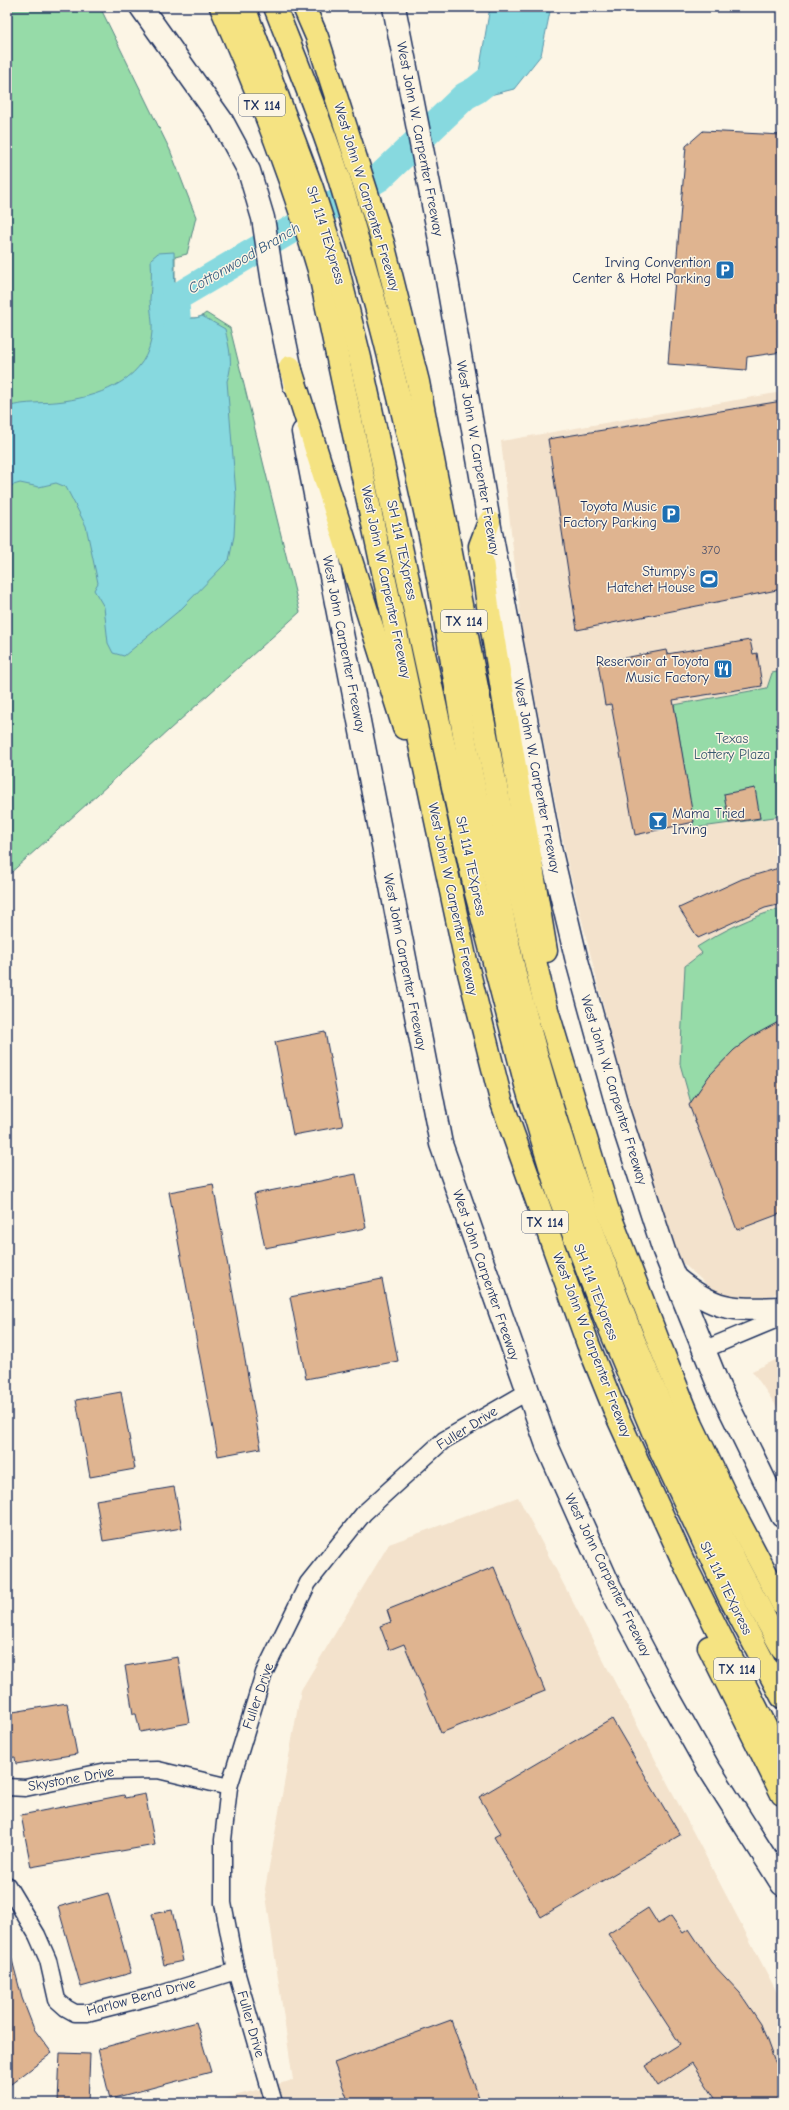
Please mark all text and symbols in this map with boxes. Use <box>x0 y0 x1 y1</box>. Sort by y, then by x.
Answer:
street label: West John W. Carpenter Freeway <box>393 40 447 238</box>
road number: TX 114 <box>239 94 285 116</box>
street label: West John W Carpenter Freeway <box>330 100 404 294</box>
street label: SH 114 TEXpress <box>303 184 349 286</box>
water label: Cottonwood Branch <box>185 219 303 297</box>
place label: Irving Convention Center & Hotel Parking <box>572 254 711 287</box>
parking icon: Irving Convention Center & Hotel Parking <box>714 259 736 281</box>
street label: West John W. Carpenter Freeway <box>452 359 504 558</box>
street label: West John W Carpenter Freeway <box>357 484 415 681</box>
street label: SH 114 TEXpress <box>383 498 421 602</box>
place label: Toyota Music Factory Parking <box>563 498 657 531</box>
parking icon: Toyota Music Factory Parking <box>660 503 682 525</box>
house number: 370 <box>701 543 721 557</box>
street label: West John Carpenter Freeway <box>318 554 370 735</box>
place label: Stumpy's Hatchet House <box>607 563 695 596</box>
sports icon: Stumpy's Hatchet House <box>698 568 720 590</box>
road number: TX 114 <box>441 610 487 632</box>
place label: Reservoir at Toyota Music Factory <box>596 653 710 686</box>
restaurant icon: Reservoir at Toyota Music Factory <box>712 658 734 680</box>
street label: West John W. Carpenter Freeway <box>510 677 564 875</box>
park label: Texas Lottery Plaza <box>694 730 770 763</box>
street label: West John W Carpenter Freeway <box>424 801 482 998</box>
place label: Mama Tried Irving <box>672 805 745 838</box>
bar icon: Mama Tried Irving <box>647 810 669 832</box>
street label: SH 114 TEXpress <box>452 814 490 918</box>
street label: West John Carpenter Freeway <box>379 872 431 1053</box>
street label: West John W. Carpenter Freeway <box>577 993 651 1188</box>
street label: West John Carpenter Freeway <box>449 1187 524 1363</box>
road number: TX 114 <box>522 1211 568 1233</box>
street label: SH 114 TEXpress <box>570 1241 622 1343</box>
street label: West John W Carpenter Freeway <box>549 1250 635 1441</box>
street label: Fuller Drive <box>433 1403 501 1453</box>
street label: West John Carpenter Freeway <box>561 1490 655 1660</box>
street label: SH 114 TEXpress <box>696 1539 756 1638</box>
road number: TX 114 <box>714 1658 760 1680</box>
street label: Fuller Drive <box>239 1661 277 1731</box>
street label: Skystone Drive <box>27 1763 115 1795</box>
street label: Harlow Bend Drive <box>85 1974 197 2020</box>
street label: Fuller Drive <box>233 1989 269 2059</box>

